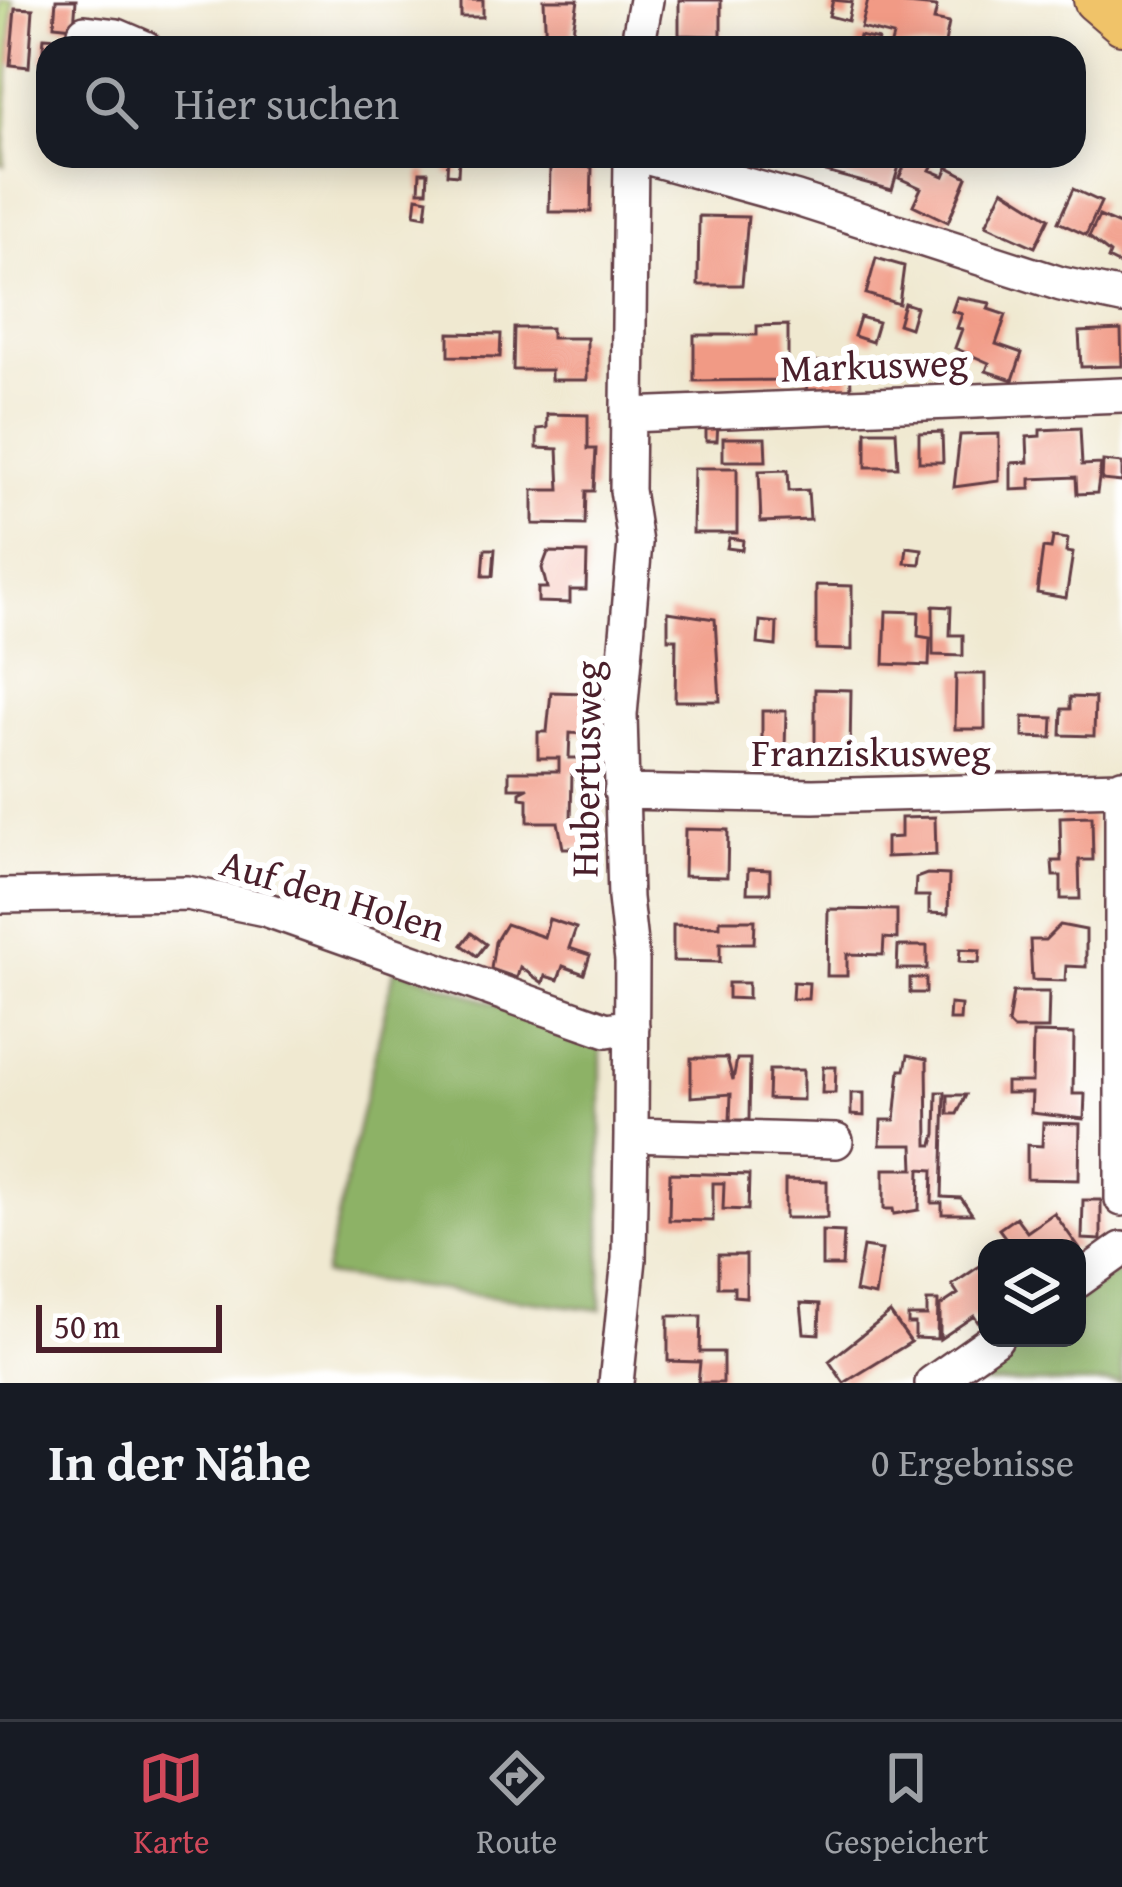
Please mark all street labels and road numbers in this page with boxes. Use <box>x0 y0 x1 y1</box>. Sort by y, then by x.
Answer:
street label: Markusweg <box>779 332 969 396</box>
street label: Hubertusweg <box>555 660 615 878</box>
street label: Franziskusweg <box>751 723 991 780</box>
street label: Auf den Holen <box>214 833 453 955</box>

